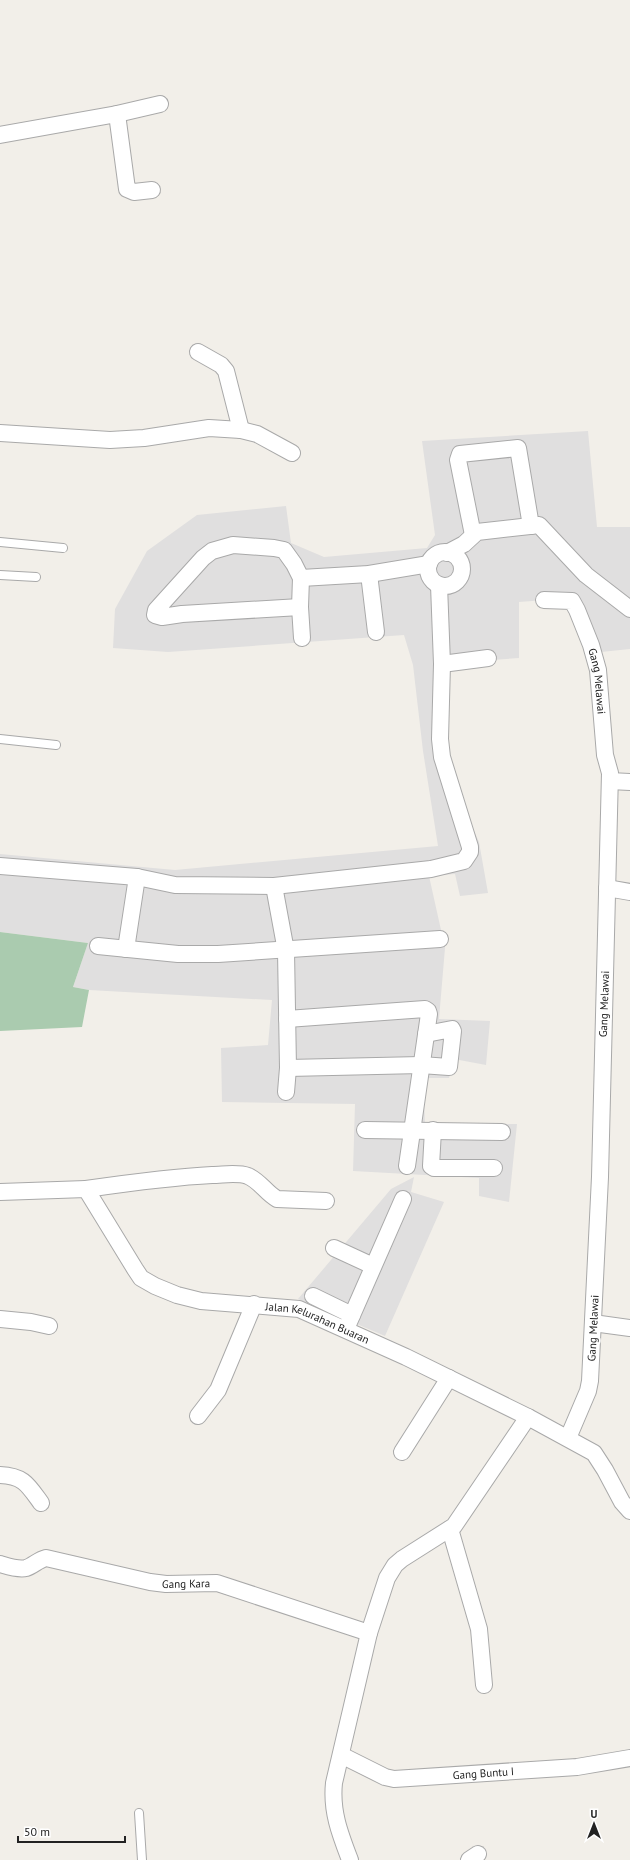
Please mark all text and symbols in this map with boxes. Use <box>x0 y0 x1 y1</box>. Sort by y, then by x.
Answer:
street label: Gang Melawai <box>585 647 609 715</box>
street label: Gang Melawai <box>596 970 612 1037</box>
street label: Gang Melawai <box>584 1294 602 1362</box>
street label: Jalan Kelurahan Buaran <box>264 1299 372 1347</box>
street label: Gang Kara <box>161 1576 210 1591</box>
street label: Gang Buntu I <box>452 1764 514 1782</box>
north arrow <box>574 1804 614 1844</box>
text: U <box>591 1807 598 1821</box>
scale bar <box>18 1818 125 1844</box>
text: 50 m <box>24 1824 50 1839</box>

